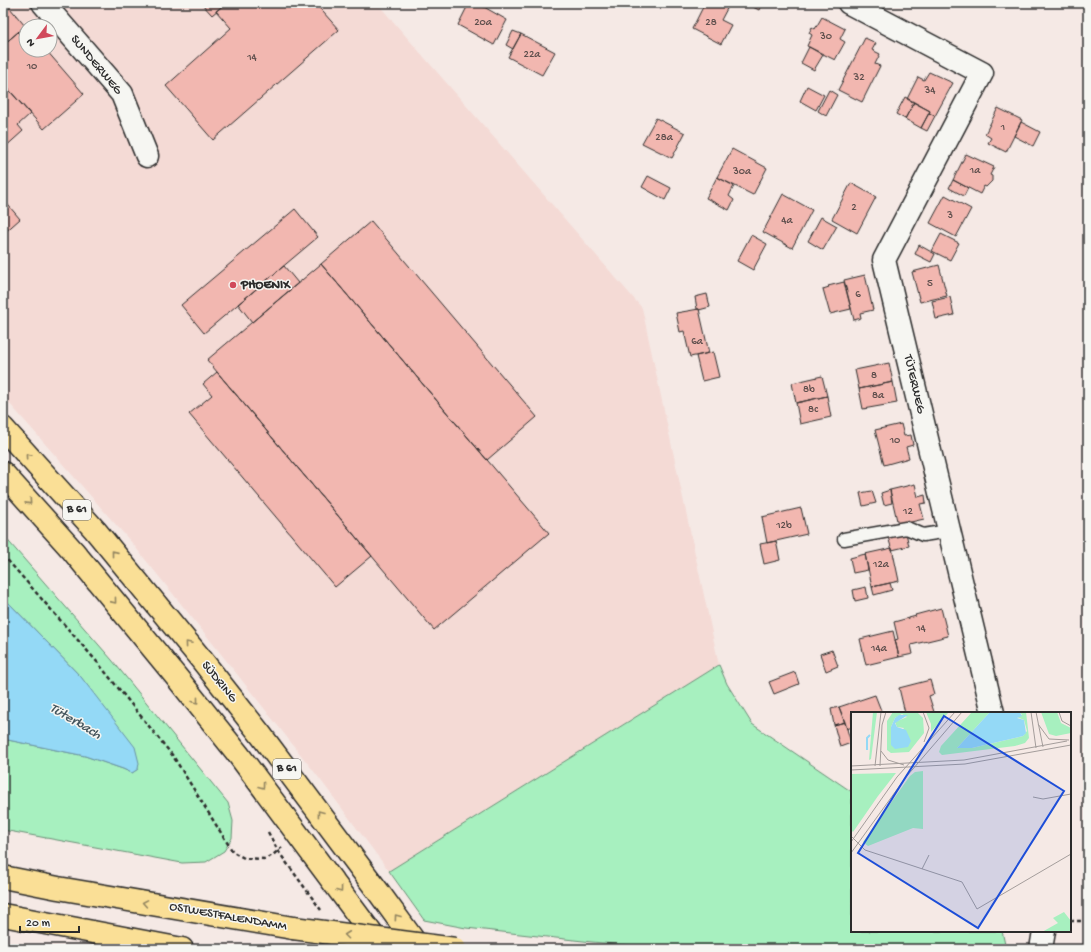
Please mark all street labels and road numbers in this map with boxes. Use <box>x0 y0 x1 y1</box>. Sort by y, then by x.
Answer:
street label: SUNDERWEG <box>67 32 126 98</box>
street label: TÜTERWEG <box>900 352 928 416</box>
road number: B 61 <box>63 500 91 520</box>
street label: SÜDRING <box>198 658 241 706</box>
road number: B 61 <box>273 759 301 779</box>
street label: OSTWESTFALENDAMM <box>168 899 289 935</box>

